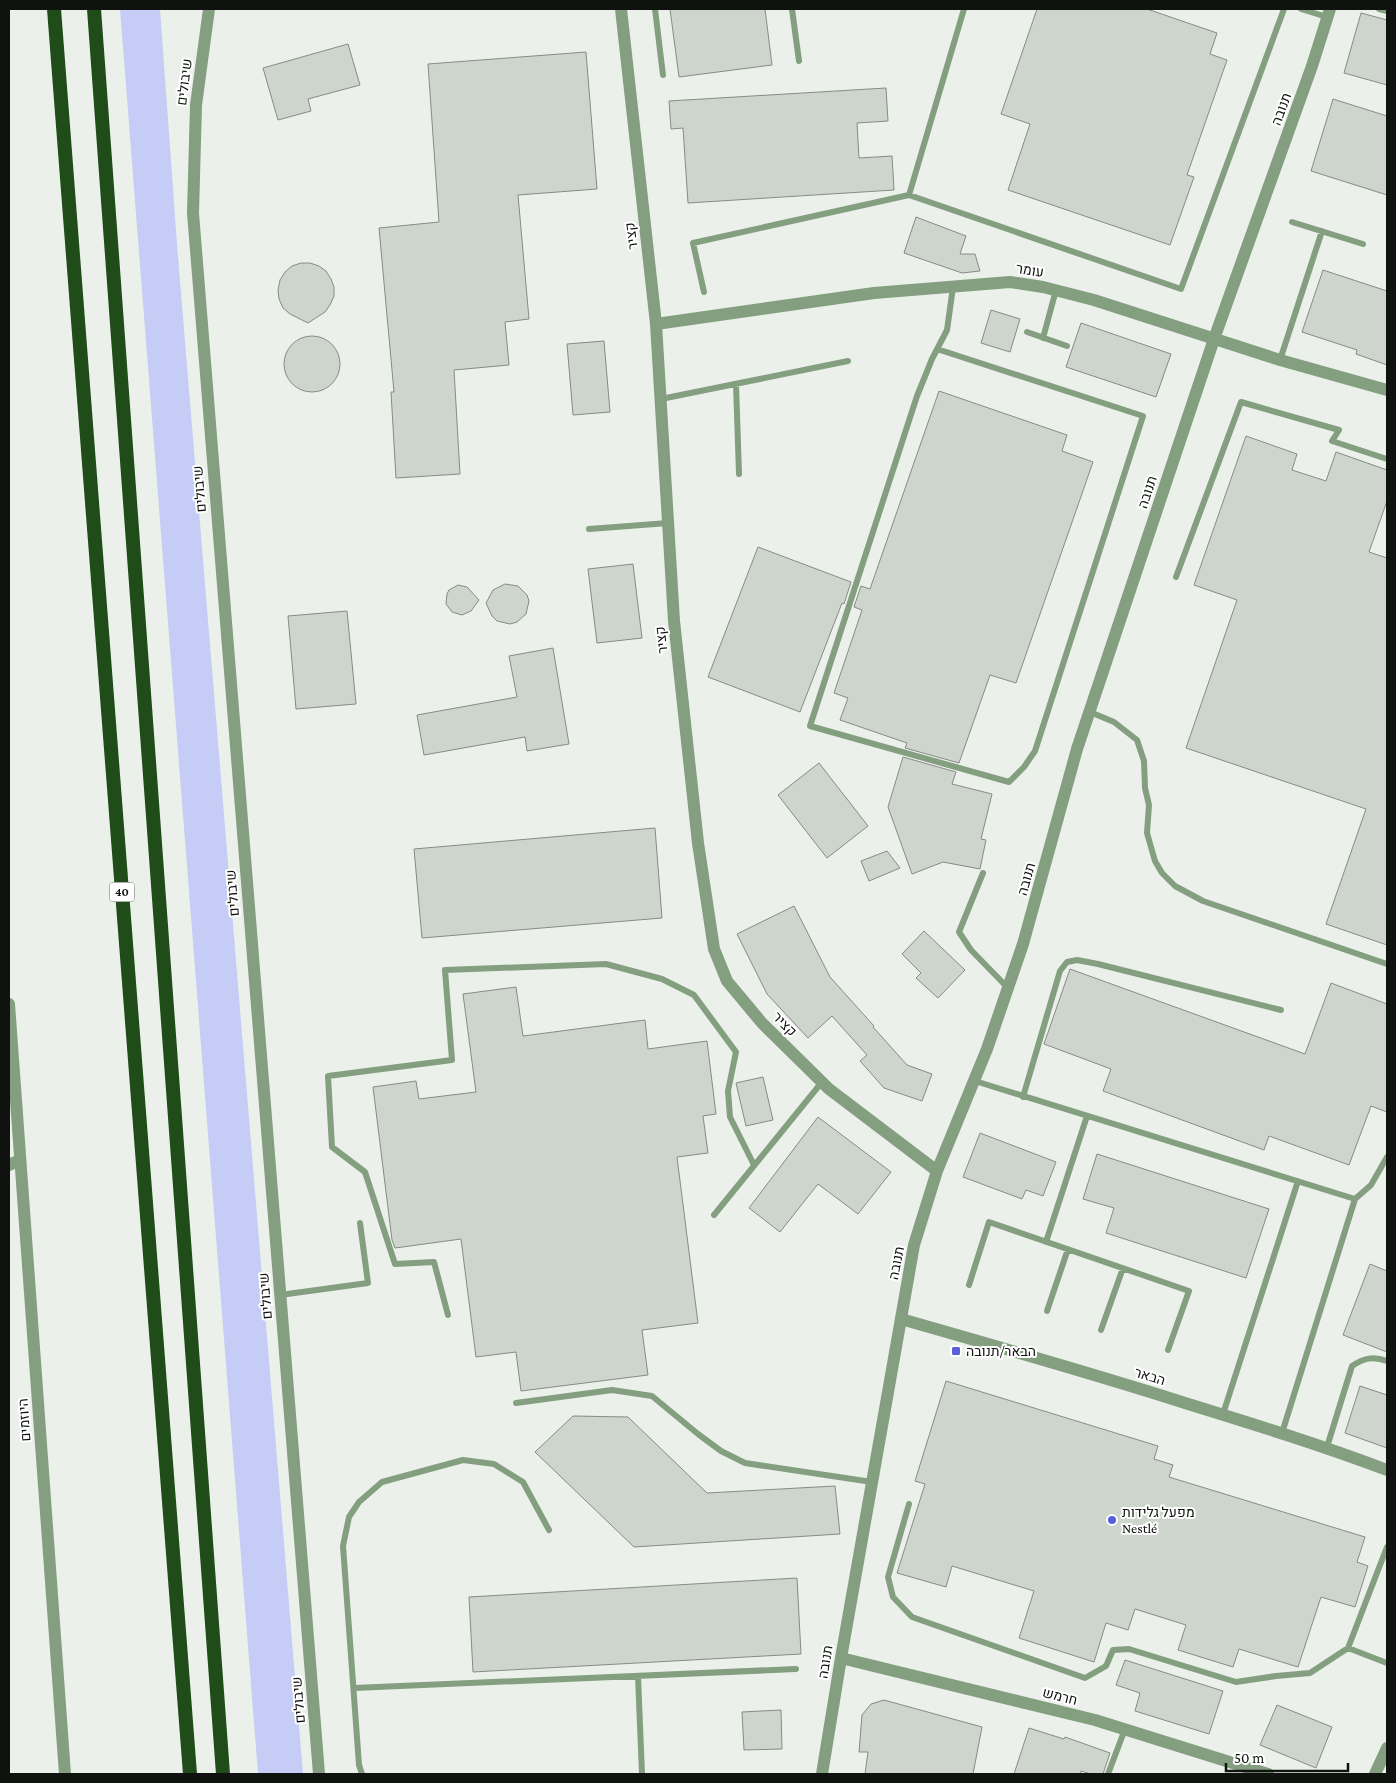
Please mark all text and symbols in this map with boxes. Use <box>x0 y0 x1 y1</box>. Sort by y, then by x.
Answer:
street label: שיבולים <box>173 58 195 106</box>
street label: תנובה <box>1268 90 1294 128</box>
street label: קציר <box>621 221 641 251</box>
street label: עומר <box>1015 260 1045 280</box>
street label: שיבולים <box>189 465 209 513</box>
street label: תנובה <box>1134 474 1160 510</box>
street label: קציר <box>652 626 670 654</box>
street label: תנובה <box>1014 861 1038 897</box>
street label: שיבולים <box>222 869 242 917</box>
road number: 40 <box>110 882 134 902</box>
street label: קציר <box>770 1009 800 1039</box>
street label: תנובה <box>885 1245 907 1281</box>
street label: שיבולים <box>255 1272 275 1320</box>
place label: הבאר/תנובה <box>966 1343 1036 1359</box>
marker: הבאר/תנובה <box>950 1345 962 1357</box>
street label: הבאר <box>1133 1364 1167 1388</box>
street label: היוזמים <box>15 1398 33 1442</box>
place label: מפעל גלידות Nestlé <box>1122 1504 1195 1536</box>
marker: מפעל גלידות Nestlé <box>1106 1514 1118 1526</box>
street label: תנובה <box>814 1644 836 1680</box>
street label: שיבולים <box>288 1676 308 1724</box>
street label: חרמש <box>1041 1684 1079 1708</box>
scale bar <box>1226 1740 1348 1772</box>
text: 50 m <box>1234 1750 1264 1766</box>

